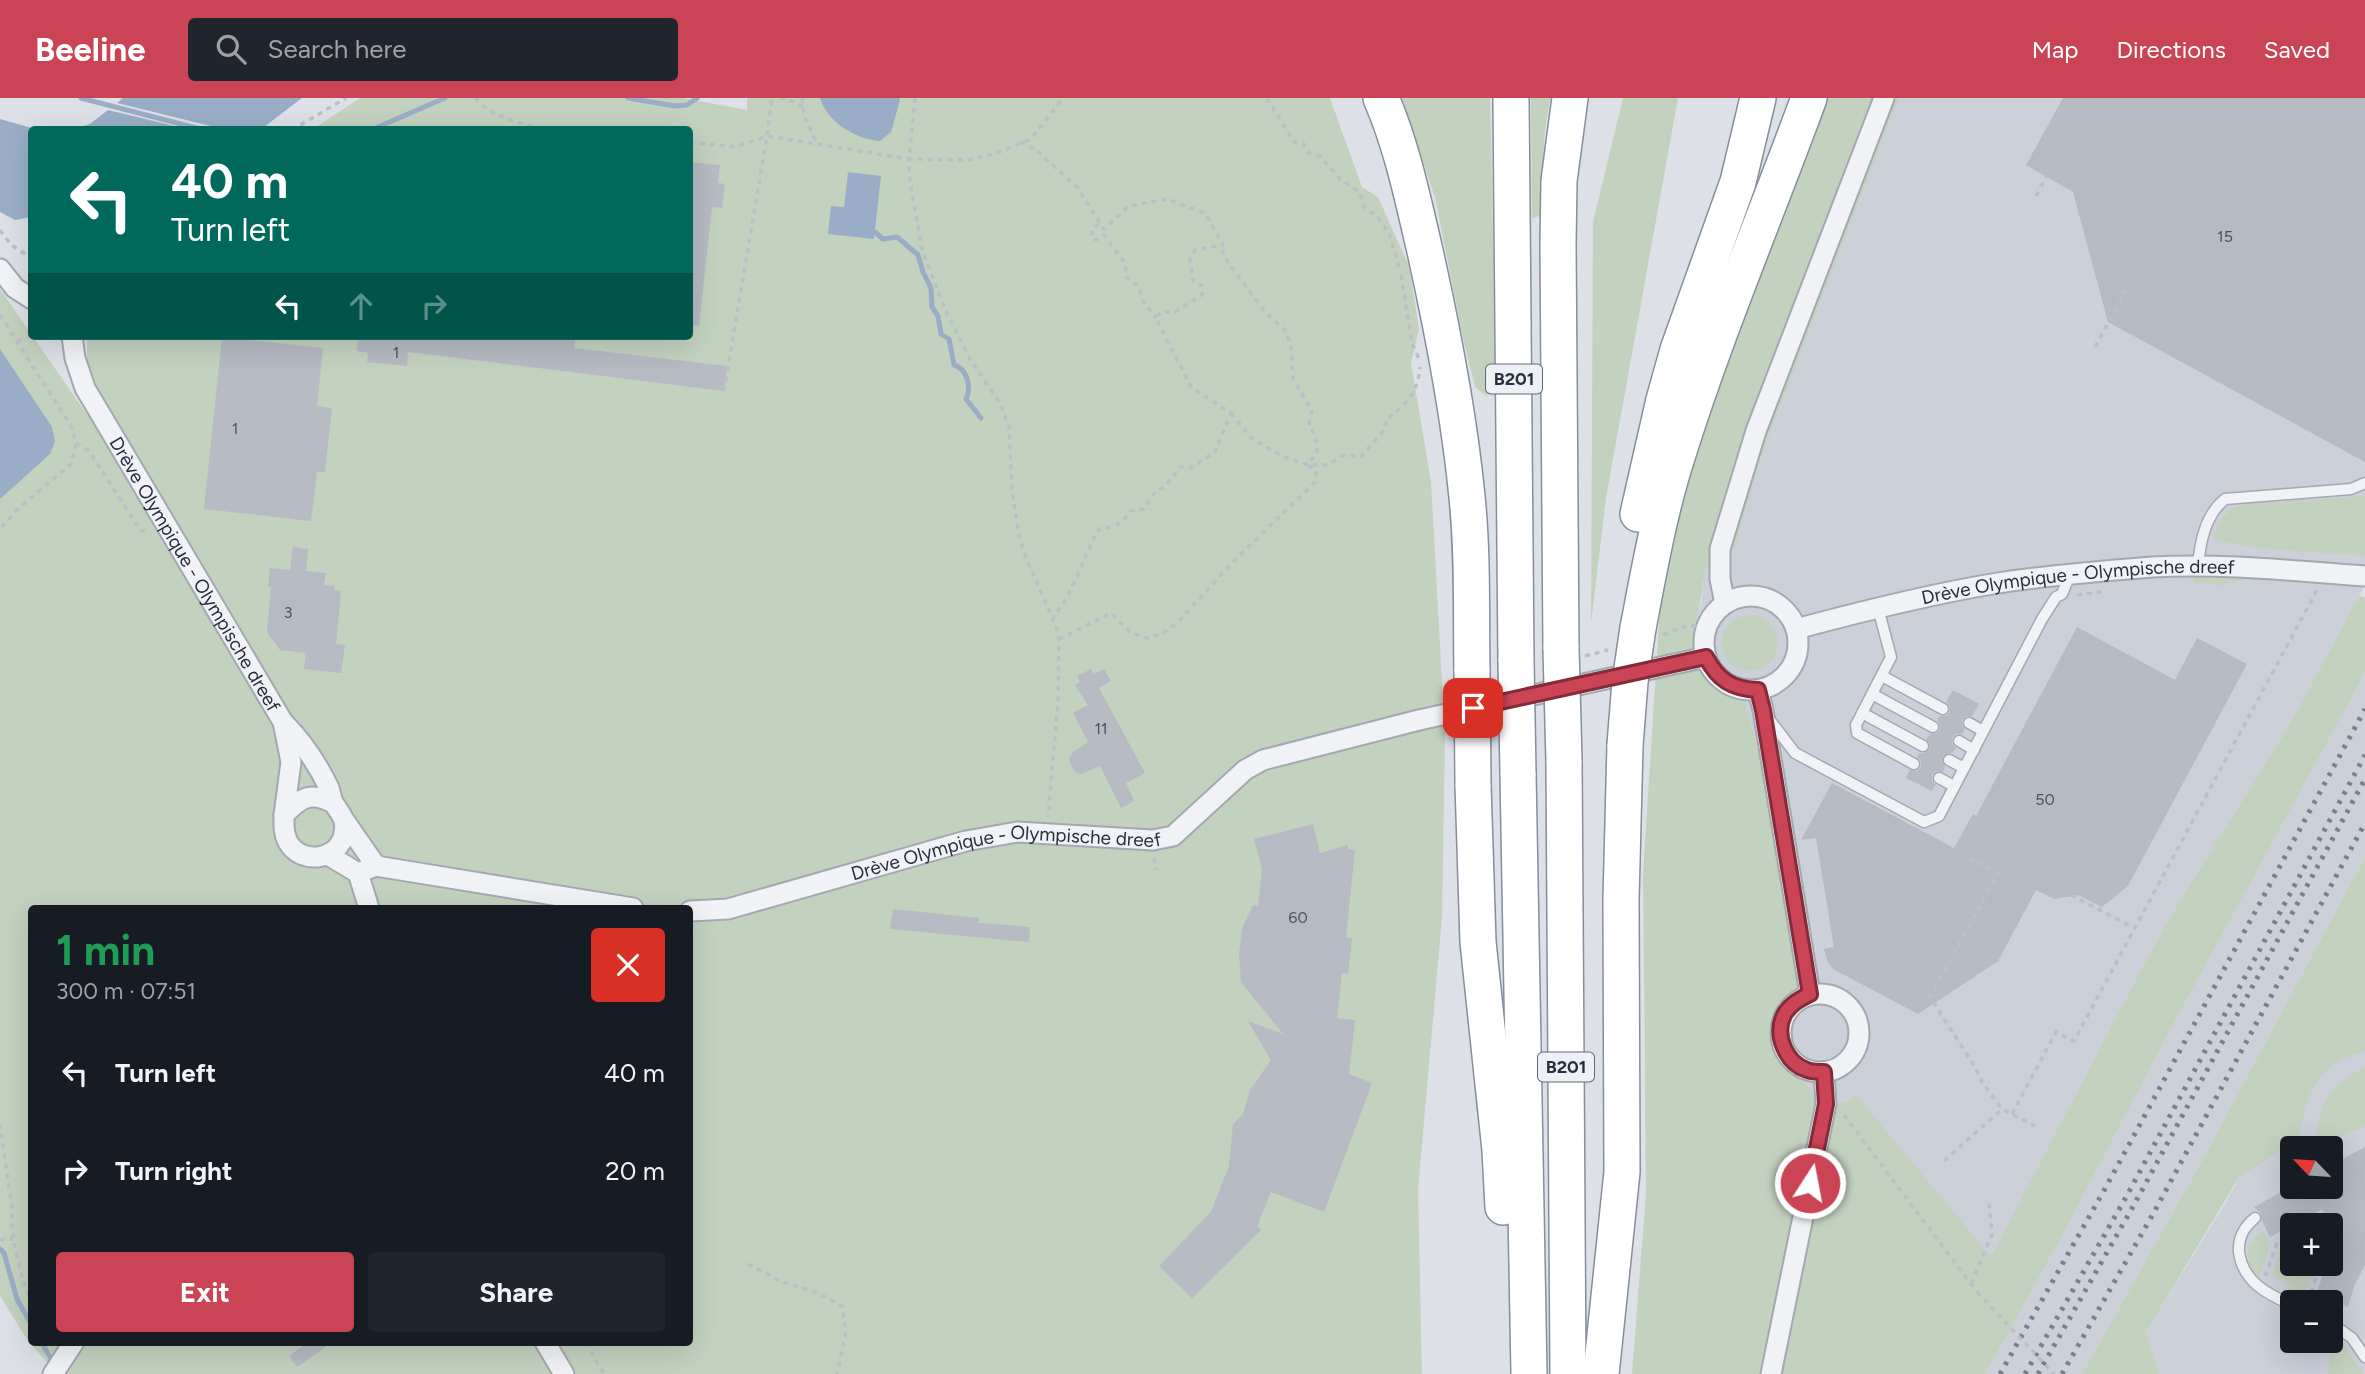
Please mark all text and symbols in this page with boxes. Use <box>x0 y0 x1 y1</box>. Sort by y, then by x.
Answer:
search box <box>188 18 678 81</box>
text: Beeline <box>35 30 146 69</box>
icon: search <box>212 30 250 68</box>
text: Search here <box>268 33 406 65</box>
text: Map <box>2032 35 2078 64</box>
text: Directions <box>2116 35 2226 64</box>
text: Saved <box>2264 35 2330 64</box>
text: 40 m <box>171 151 288 210</box>
icon: left <box>56 154 147 245</box>
text: Turn left <box>171 211 290 249</box>
house number: 15 <box>2217 227 2233 246</box>
icon: left <box>269 287 307 325</box>
icon: ahead <box>342 287 380 325</box>
icon: right <box>415 287 453 325</box>
house number: 1 <box>393 343 399 362</box>
road number: B201 <box>1486 365 1542 394</box>
house number: 1 <box>232 419 238 438</box>
street label: Drève Olympique - Olympische dreef <box>104 433 285 716</box>
street label: Drève Olympique - Olympische dreef <box>1919 555 2235 609</box>
house number: 3 <box>284 603 292 622</box>
pin <box>1443 678 1503 738</box>
icon: arrive <box>1454 689 1492 727</box>
house number: 11 <box>1094 719 1108 738</box>
house number: 50 <box>2035 790 2055 809</box>
street label: Drève Olympique - Olympische dreef <box>848 821 1163 885</box>
house number: 60 <box>1288 908 1308 927</box>
text: 1 min <box>56 925 155 976</box>
button: close <box>591 928 665 1002</box>
text: 300 m · 07:51 <box>56 977 196 1005</box>
road number: B201 <box>1538 1052 1594 1082</box>
icon: left <box>56 1054 94 1092</box>
text: Turn left <box>115 1057 216 1089</box>
text: 40 m <box>604 1057 665 1089</box>
north arrow <box>2280 1136 2343 1199</box>
map controls <box>2280 1136 2343 1353</box>
position arrow <box>1773 1146 1847 1220</box>
icon: right <box>56 1152 94 1190</box>
text: Turn right <box>115 1155 232 1187</box>
text: 20 m <box>605 1155 665 1187</box>
button: + <box>2280 1213 2343 1276</box>
button: Exit <box>56 1252 354 1332</box>
button: Share <box>368 1252 665 1332</box>
button: − <box>2280 1290 2343 1353</box>

